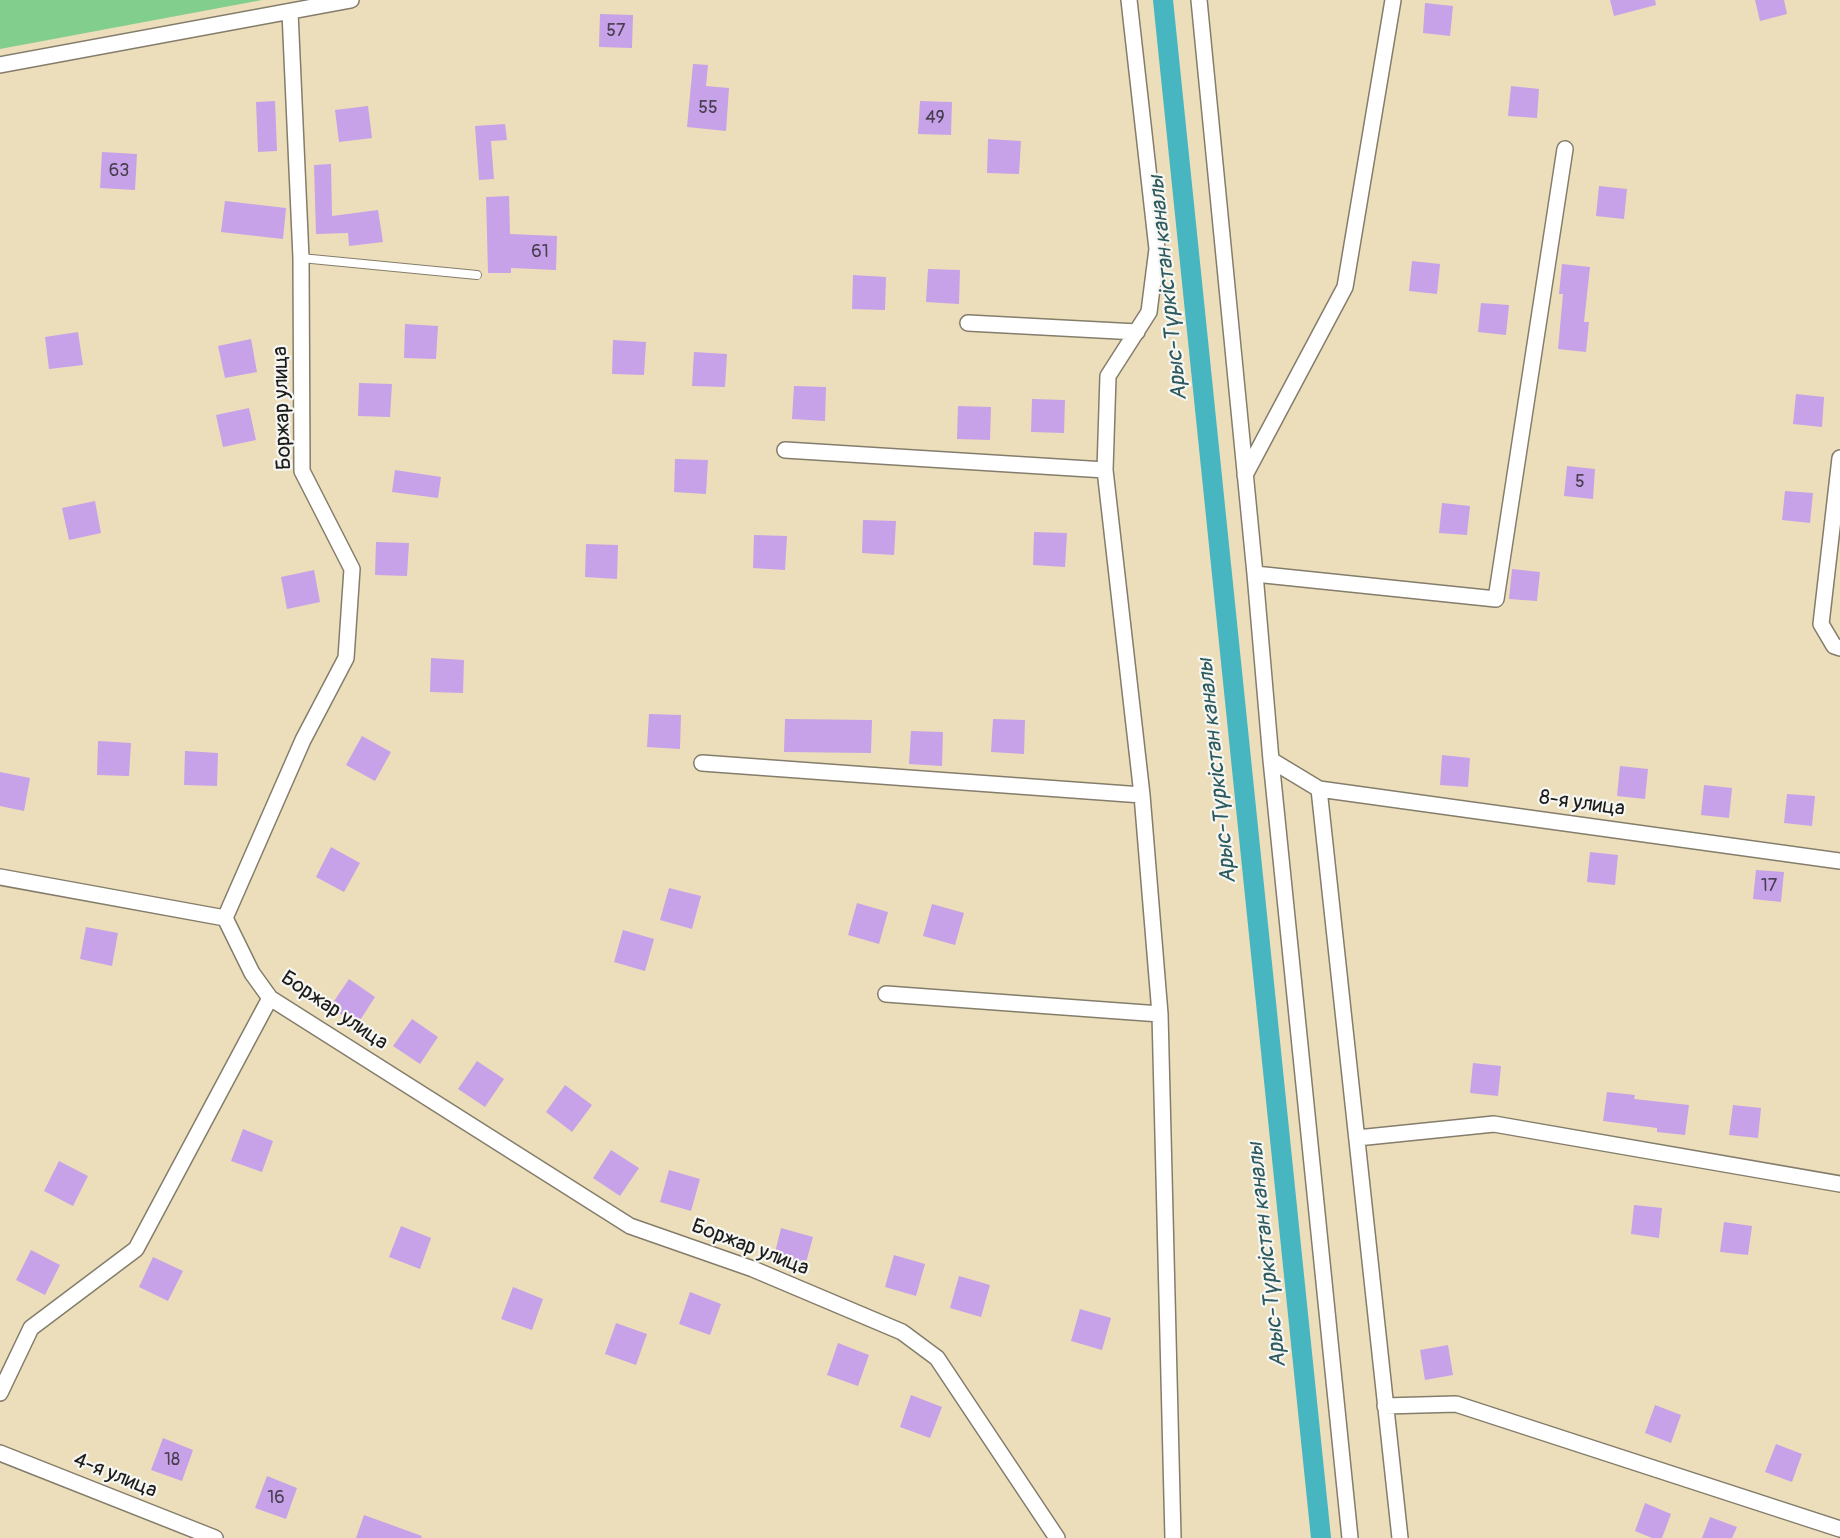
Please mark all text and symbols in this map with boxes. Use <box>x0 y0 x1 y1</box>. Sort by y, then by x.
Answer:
house number: 57 <box>606 20 626 42</box>
house number: 55 <box>698 97 718 119</box>
house number: 49 <box>925 107 945 129</box>
house number: 63 <box>109 160 129 182</box>
water label: Арыс-Түркістан каналы <box>1144 174 1194 402</box>
house number: 61 <box>531 241 549 263</box>
street label: Боржар улица <box>268 346 298 470</box>
house number: 5 <box>1575 471 1585 493</box>
water label: Арыс-Түркістан каналы <box>1193 657 1243 885</box>
street label: 8-я улица <box>1538 786 1626 822</box>
house number: 17 <box>1761 875 1777 897</box>
street label: Боржар улица <box>276 966 392 1056</box>
water label: Арыс-Түркістан каналы <box>1243 1141 1293 1369</box>
street label: Боржар улица <box>688 1214 812 1282</box>
street label: 4-я улица <box>70 1448 160 1504</box>
house number: 18 <box>164 1449 180 1471</box>
house number: 16 <box>267 1487 285 1509</box>

